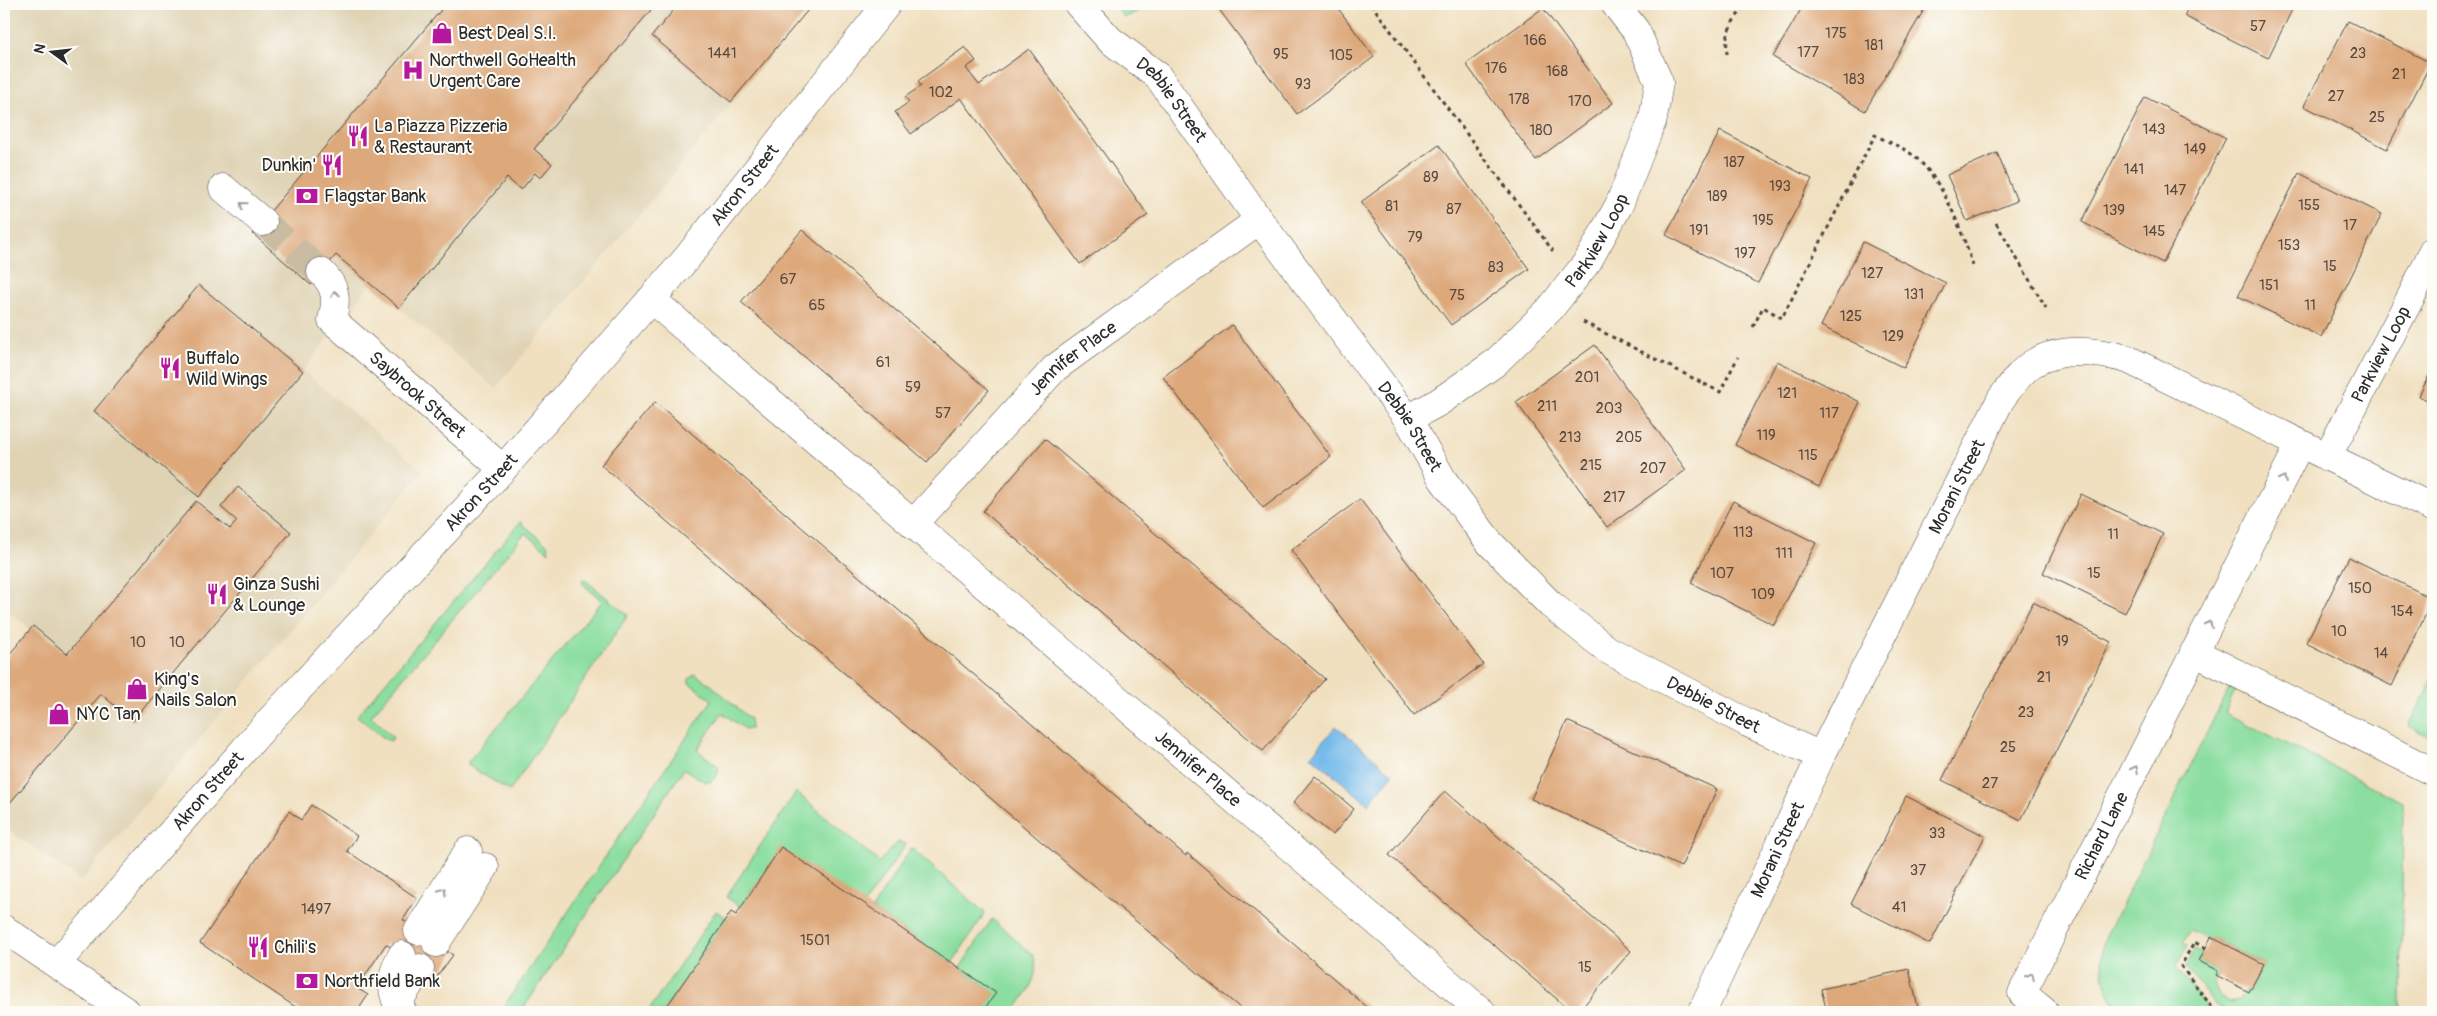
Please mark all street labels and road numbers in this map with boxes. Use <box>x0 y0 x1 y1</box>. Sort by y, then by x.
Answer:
street label: Debbie Street <box>1132 52 1213 147</box>
street label: Akron Street <box>705 139 784 230</box>
street label: Parkview Loop <box>1560 190 1634 292</box>
street label: Parkview Loop <box>2346 302 2416 407</box>
street label: Jennifer Place <box>1024 315 1121 400</box>
street label: Saybrook Street <box>364 346 471 444</box>
street label: Debbie Street <box>1372 377 1448 476</box>
street label: Morani Street <box>1923 435 1991 538</box>
street label: Akron Street <box>440 448 523 536</box>
street label: Debbie Street <box>1663 671 1765 739</box>
street label: Jennifer Place <box>1150 725 1246 812</box>
street label: Akron Street <box>167 746 249 835</box>
street label: Richard Lane <box>2070 788 2133 884</box>
street label: Morani Street <box>1745 797 1810 901</box>

